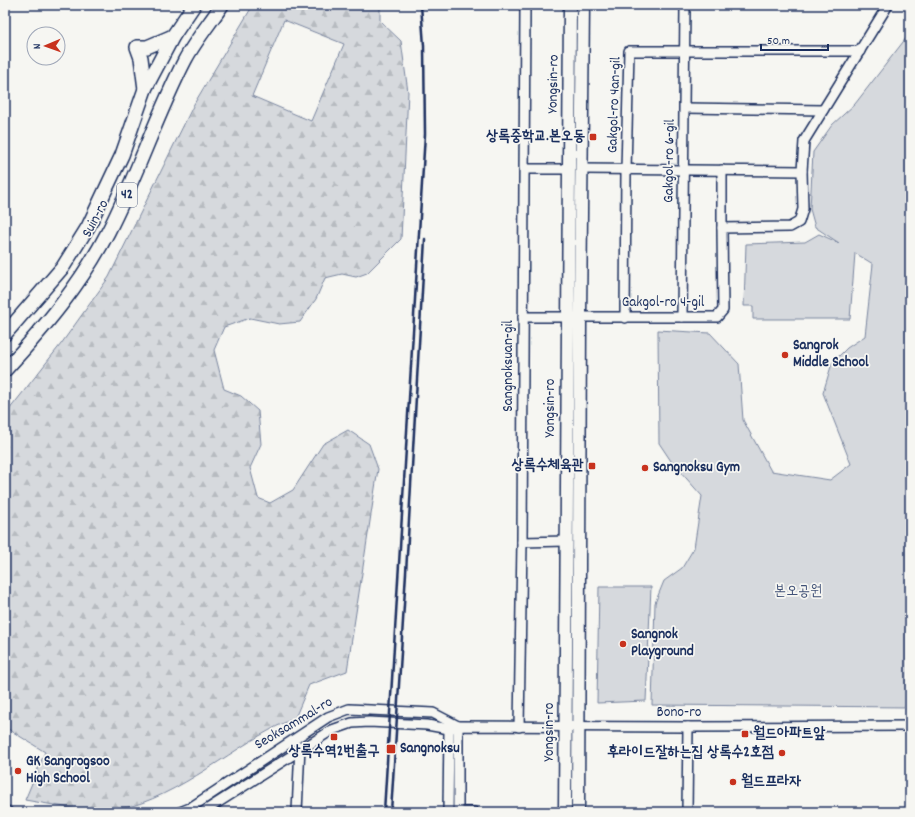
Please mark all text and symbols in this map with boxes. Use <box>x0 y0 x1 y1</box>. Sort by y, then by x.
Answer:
north arrow <box>26 26 66 66</box>
scale bar <box>761 26 828 52</box>
text: 50 m <box>767 33 790 50</box>
text: N <box>30 43 46 49</box>
street label: Yongsin-ro <box>542 54 566 114</box>
street label: Gakgol-ro 4an-gil <box>602 56 628 154</box>
street label: Gakgol-ro 6-gil <box>658 119 682 203</box>
place label: 상록중학교.본오동 <box>486 126 585 148</box>
marker: 상록중학교.본오동 <box>588 132 598 142</box>
road number: 42 <box>117 183 137 207</box>
street label: Suin-ro <box>77 196 115 242</box>
street label: Gakgol-ro 4-gil <box>622 292 705 314</box>
street label: Sangnoksuan-gil <box>498 320 520 412</box>
place label: Sangrok Middle School <box>793 335 869 374</box>
marker: Sangrok Middle School <box>780 350 790 360</box>
street label: Yongsin-ro <box>540 378 562 438</box>
place label: 상록수체육관 <box>512 455 584 477</box>
place label: Sangnoksu Gym <box>653 457 740 479</box>
marker: 상록수체육관 <box>587 461 597 471</box>
marker: Sangnoksu Gym <box>640 463 650 473</box>
park label: 본오공원 <box>774 581 822 603</box>
place label: Sangnok Playground <box>631 624 694 663</box>
marker: Sangnok Playground <box>618 639 628 649</box>
street label: Seoksammal-ro <box>251 692 338 756</box>
street label: Yongsin-ro <box>539 702 561 762</box>
street label: Bono-ro <box>657 702 702 724</box>
place label: 월드아파트앞 <box>753 723 825 745</box>
marker: 월드아파트앞 <box>740 729 750 739</box>
marker: 상록수역2번출구 <box>329 732 339 742</box>
place label: Sangnoksu <box>400 738 460 760</box>
place label: 상록수역2번출구 <box>288 741 380 763</box>
place label: 후라이드잘하는집 상록수2호점 <box>607 742 774 764</box>
marker: Sangnoksu <box>385 743 397 755</box>
marker: 후라이드잘하는집 상록수2호점 <box>777 748 787 758</box>
place label: GK Sangrogsoo High School <box>26 751 110 790</box>
marker: GK Sangrogsoo High School <box>13 766 23 776</box>
place label: 월드프라자 <box>741 771 801 793</box>
marker: 월드프라자 <box>728 777 738 787</box>

